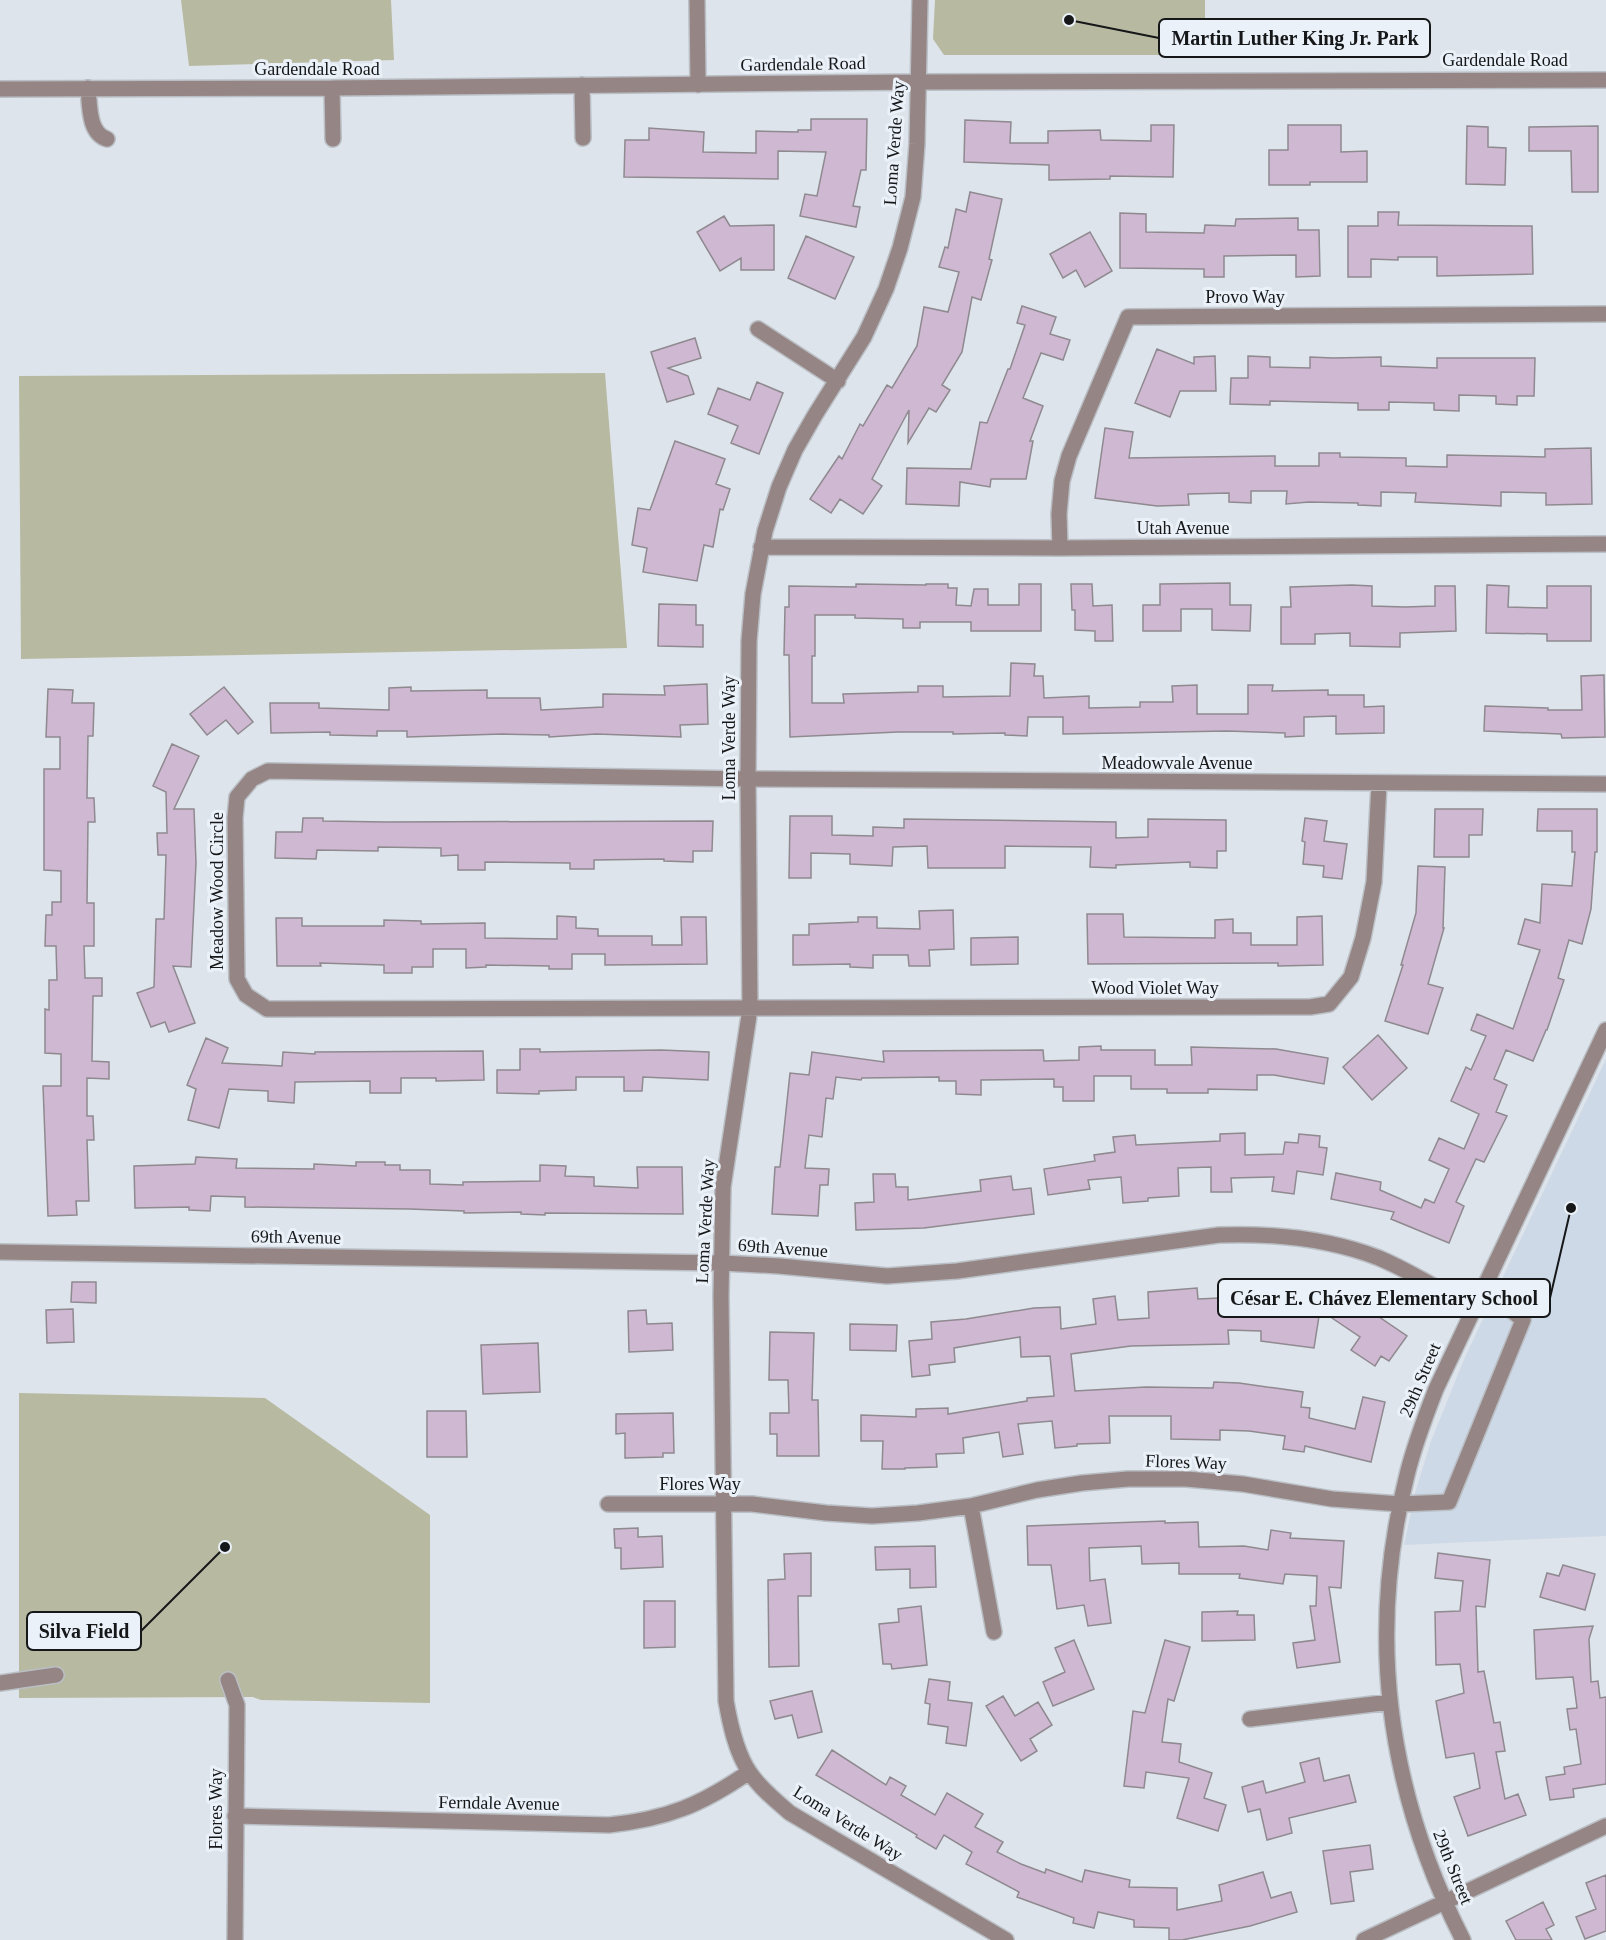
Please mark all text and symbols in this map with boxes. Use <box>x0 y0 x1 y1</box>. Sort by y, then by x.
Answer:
callout: Martin Luther King Jr. Park <box>1159 19 1430 57</box>
text: Martin Luther King Jr. Park <box>1171 27 1419 50</box>
street label: Gardendale Road <box>1442 50 1568 70</box>
street label: Gardendale Road <box>740 53 866 75</box>
street label: Gardendale Road <box>254 59 380 79</box>
street label: Loma Verde Way <box>880 80 908 206</box>
street label: Provo Way <box>1205 287 1285 307</box>
street label: Utah Avenue <box>1136 518 1230 538</box>
street label: Loma Verde Way <box>719 676 739 800</box>
street label: Meadowvale Avenue <box>1101 753 1253 773</box>
street label: Meadow Wood Circle <box>207 812 227 970</box>
street label: Wood Violet Way <box>1091 978 1219 998</box>
street label: Loma Verde Way <box>692 1158 718 1284</box>
street label: 69th Avenue <box>251 1226 341 1248</box>
street label: 69th Avenue <box>737 1235 829 1261</box>
callout: César E. Chávez Elementary School <box>1218 1279 1550 1317</box>
text: César E. Chávez Elementary School <box>1230 1287 1538 1310</box>
street label: 29th Street <box>1395 1340 1445 1420</box>
street label: Flores Way <box>1145 1451 1227 1473</box>
street label: Flores Way <box>659 1474 741 1494</box>
callout: Silva Field <box>27 1612 141 1650</box>
text: Silva Field <box>39 1620 129 1642</box>
street label: Flores Way <box>206 1768 226 1850</box>
street label: Loma Verde Way <box>790 1781 906 1865</box>
street label: Ferndale Avenue <box>438 1792 560 1814</box>
street label: 29th Street <box>1429 1827 1477 1907</box>

